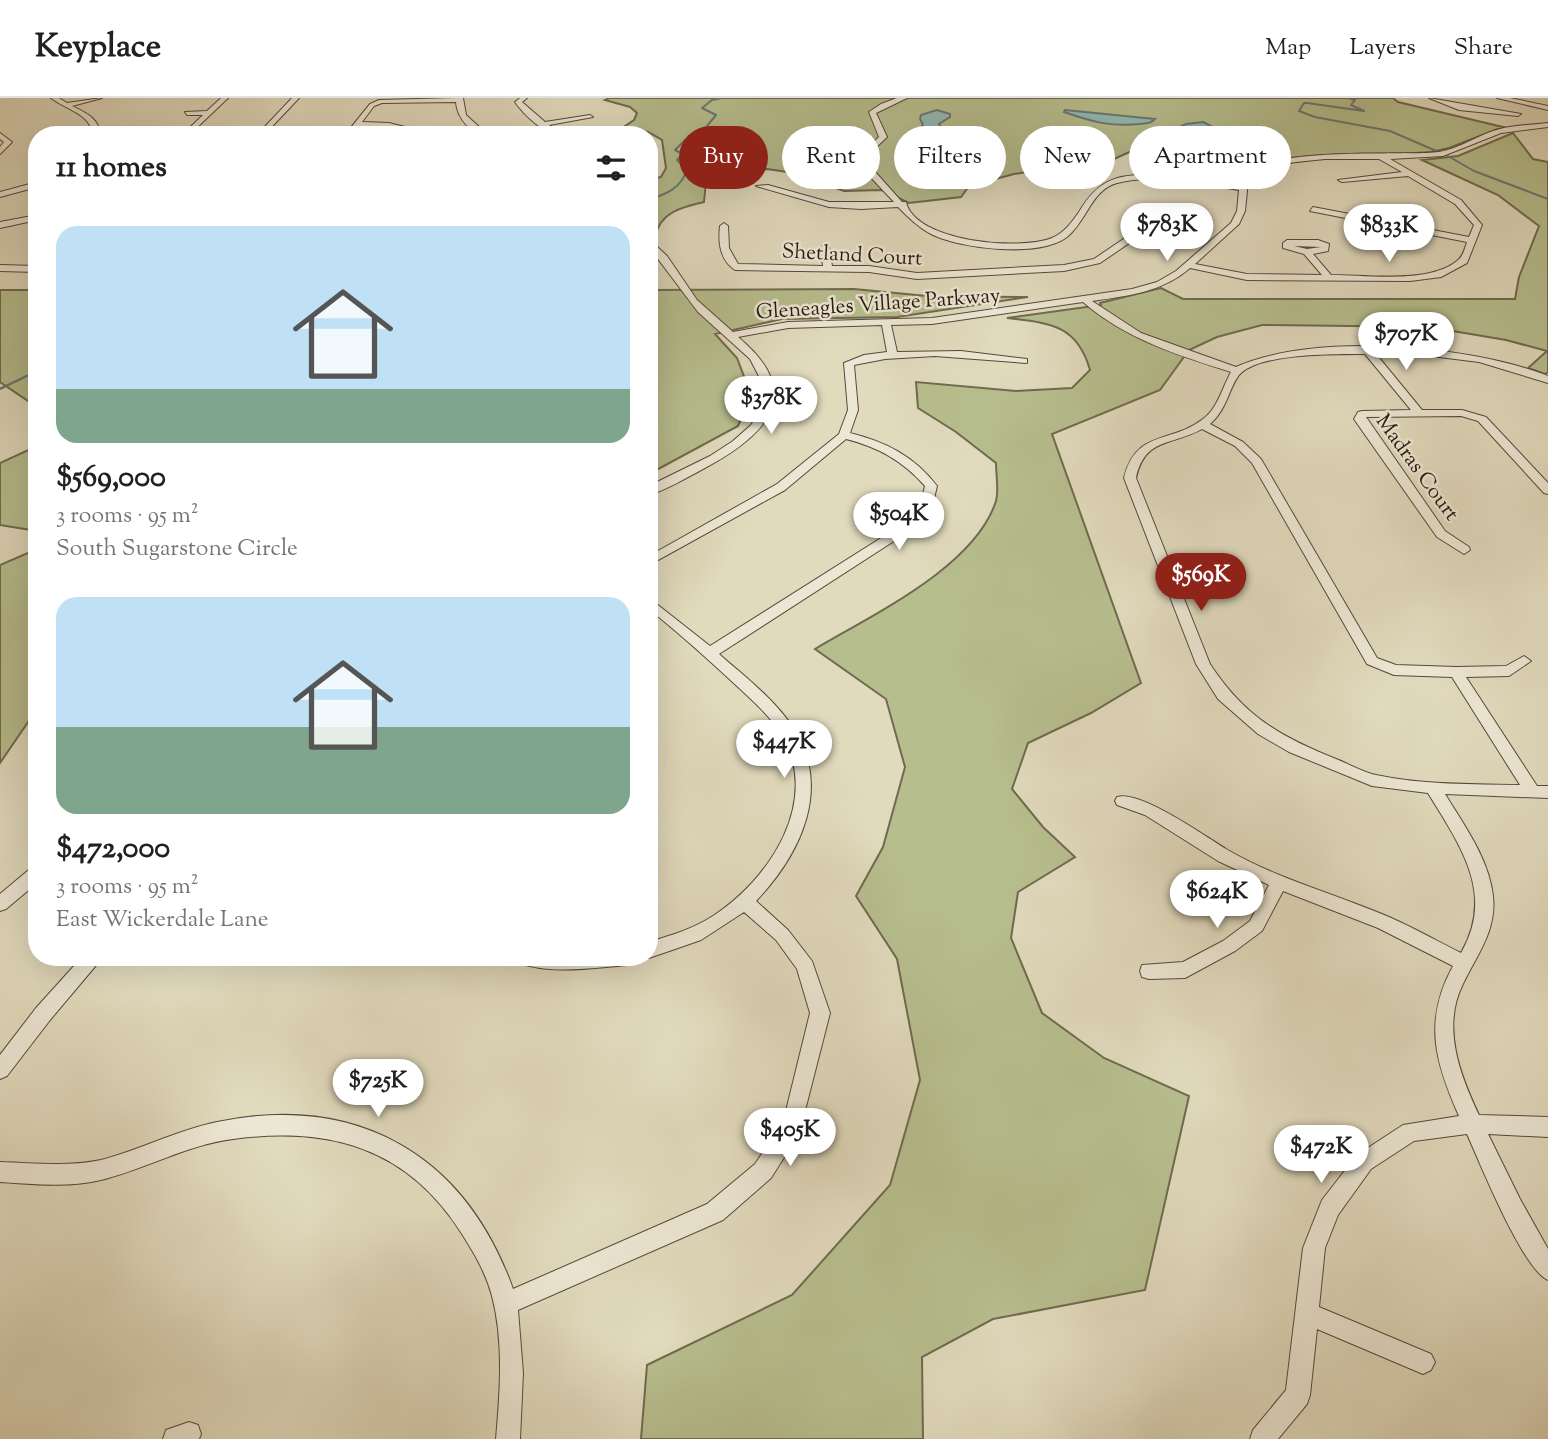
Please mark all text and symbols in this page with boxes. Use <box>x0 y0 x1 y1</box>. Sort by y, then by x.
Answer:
text: Keyplace <box>35 24 161 72</box>
text: Map <box>1265 31 1311 65</box>
text: Layers <box>1349 31 1416 65</box>
text: Share <box>1454 31 1513 65</box>
chip: Buy <box>679 126 768 189</box>
chip: Rent <box>782 126 880 189</box>
chip: Filters <box>894 126 1006 189</box>
chip: New <box>1020 126 1115 189</box>
chip: Apartment <box>1129 126 1291 189</box>
text: 11 homes <box>56 147 167 190</box>
icon: filters <box>592 149 630 187</box>
pin: $783K <box>1118 204 1216 263</box>
pin: $833K <box>1340 204 1438 264</box>
text: $783K <box>1136 209 1198 242</box>
text: $833K <box>1360 210 1419 243</box>
street label: Shetland Court <box>781 237 923 275</box>
icon: home <box>280 271 406 397</box>
street label: Gleneagles Village Parkway <box>755 281 1002 328</box>
pin: $707K <box>1357 313 1455 372</box>
text: $707K <box>1374 318 1438 351</box>
pin: $378K <box>722 376 820 436</box>
text: $378K <box>740 382 802 415</box>
street label: Madras Court <box>1367 409 1465 528</box>
text: $569,000 <box>56 457 166 500</box>
pin: $504K <box>850 492 948 552</box>
text: $504K <box>869 498 929 531</box>
text: 3 rooms · 95 m² <box>56 500 199 533</box>
text: South Sugarstone Circle <box>56 533 298 566</box>
pin: $569K <box>1152 554 1250 613</box>
text: $569K <box>1171 559 1231 592</box>
icon: home <box>280 642 406 768</box>
pin: $447K <box>735 720 833 780</box>
text: $447K <box>752 726 816 759</box>
text: $472,000 <box>56 828 170 871</box>
pin: $624K <box>1168 870 1266 930</box>
text: 3 rooms · 95 m² <box>56 871 199 904</box>
text: $624K <box>1186 876 1248 909</box>
text: East Wickerdale Lane <box>56 904 269 937</box>
pin: $725K <box>329 1060 427 1119</box>
text: $725K <box>349 1065 407 1098</box>
pin: $405K <box>741 1108 839 1168</box>
text: $405K <box>760 1114 820 1147</box>
pin: $472K <box>1272 1126 1370 1185</box>
text: $472K <box>1290 1131 1352 1164</box>

